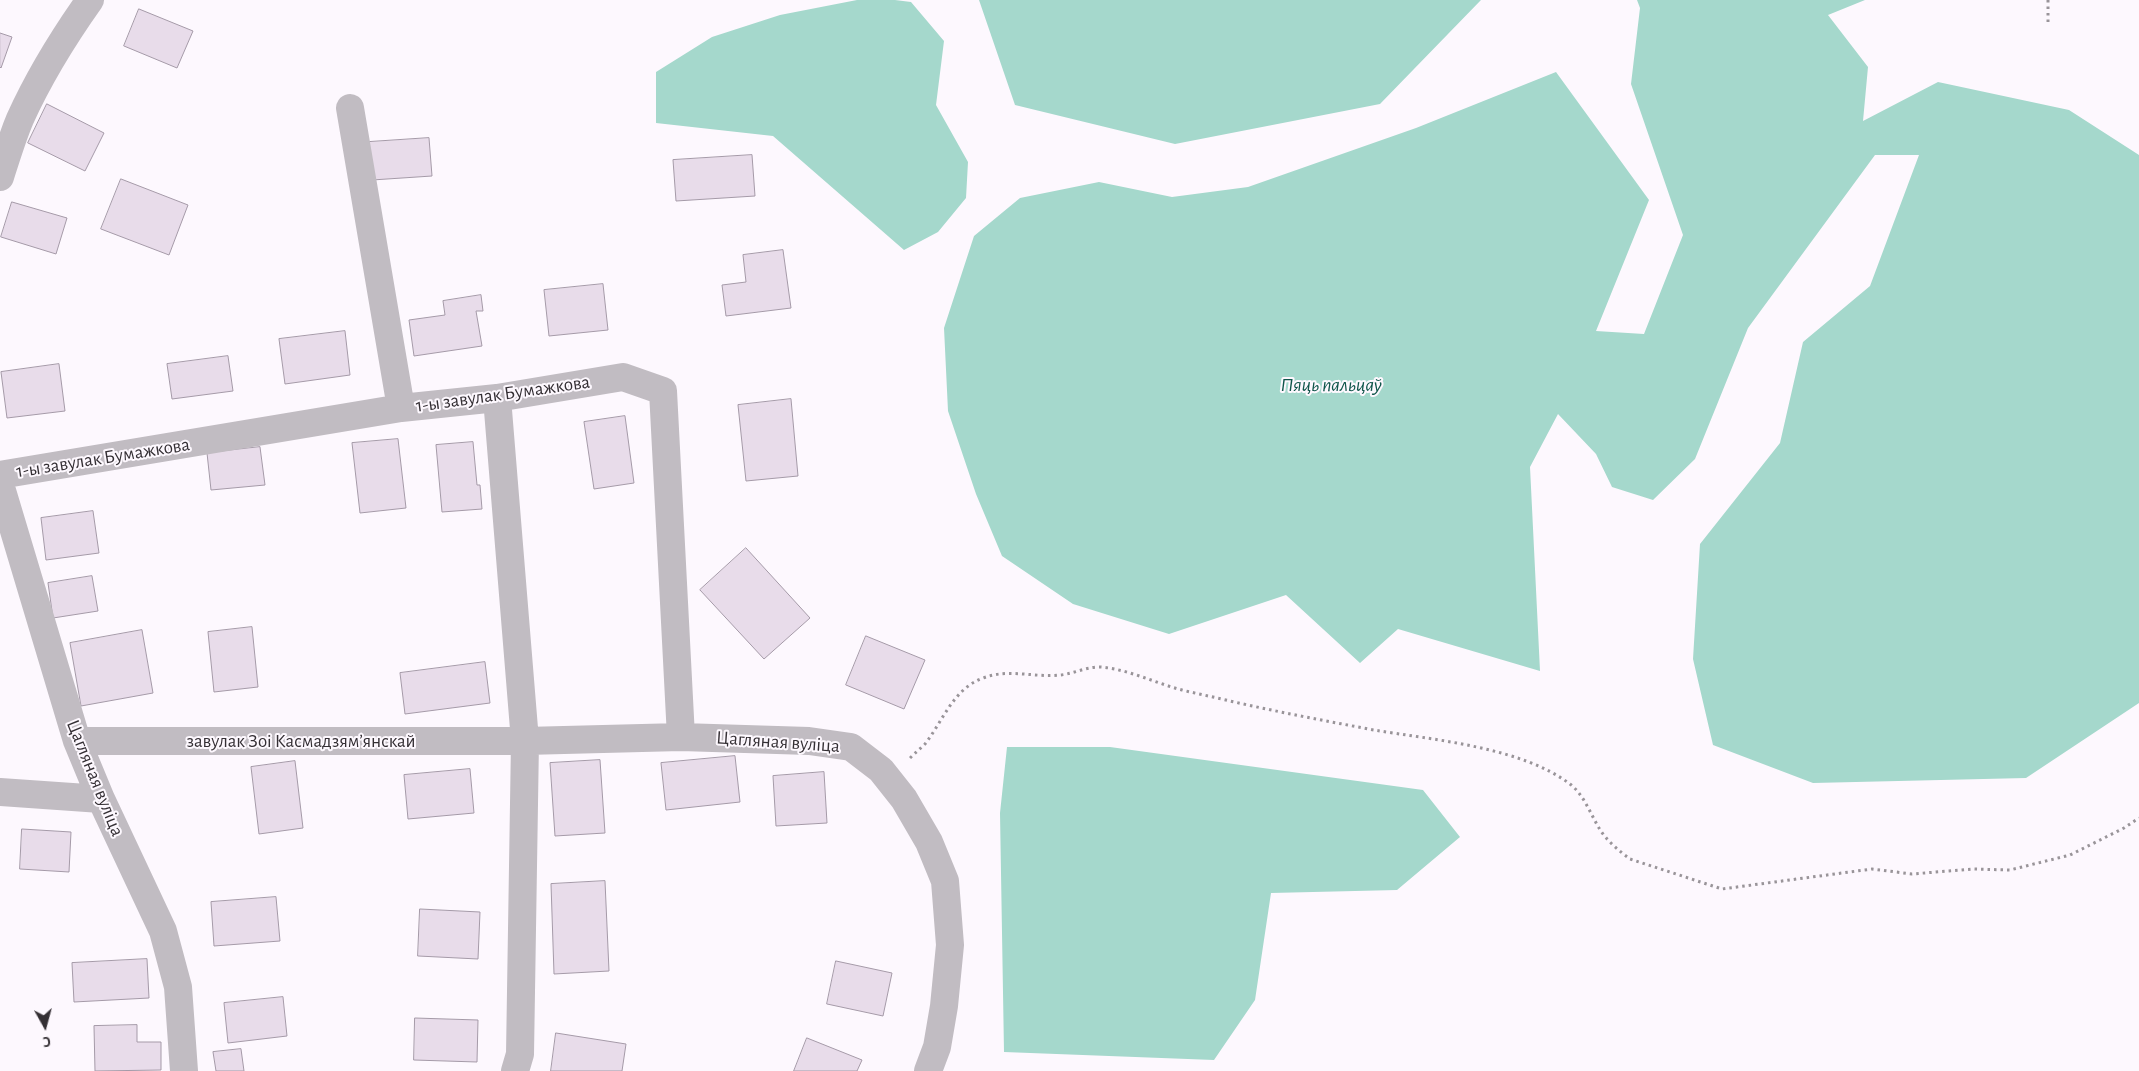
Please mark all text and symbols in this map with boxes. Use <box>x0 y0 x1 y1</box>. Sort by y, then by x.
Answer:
street label: 1-ы завулак Бумажкова <box>414 370 592 418</box>
water label: Пяць пальцаў <box>1280 373 1382 397</box>
street label: 1-ы завулак Бумажкова <box>15 433 191 483</box>
street label: Цагляная вуліца <box>61 716 129 840</box>
street label: Цагляная вуліца <box>715 726 841 758</box>
street label: завулак Зоі Касмадзямʼянскай <box>186 730 416 752</box>
north arrow <box>20 1001 70 1051</box>
text: С <box>42 1033 52 1048</box>

